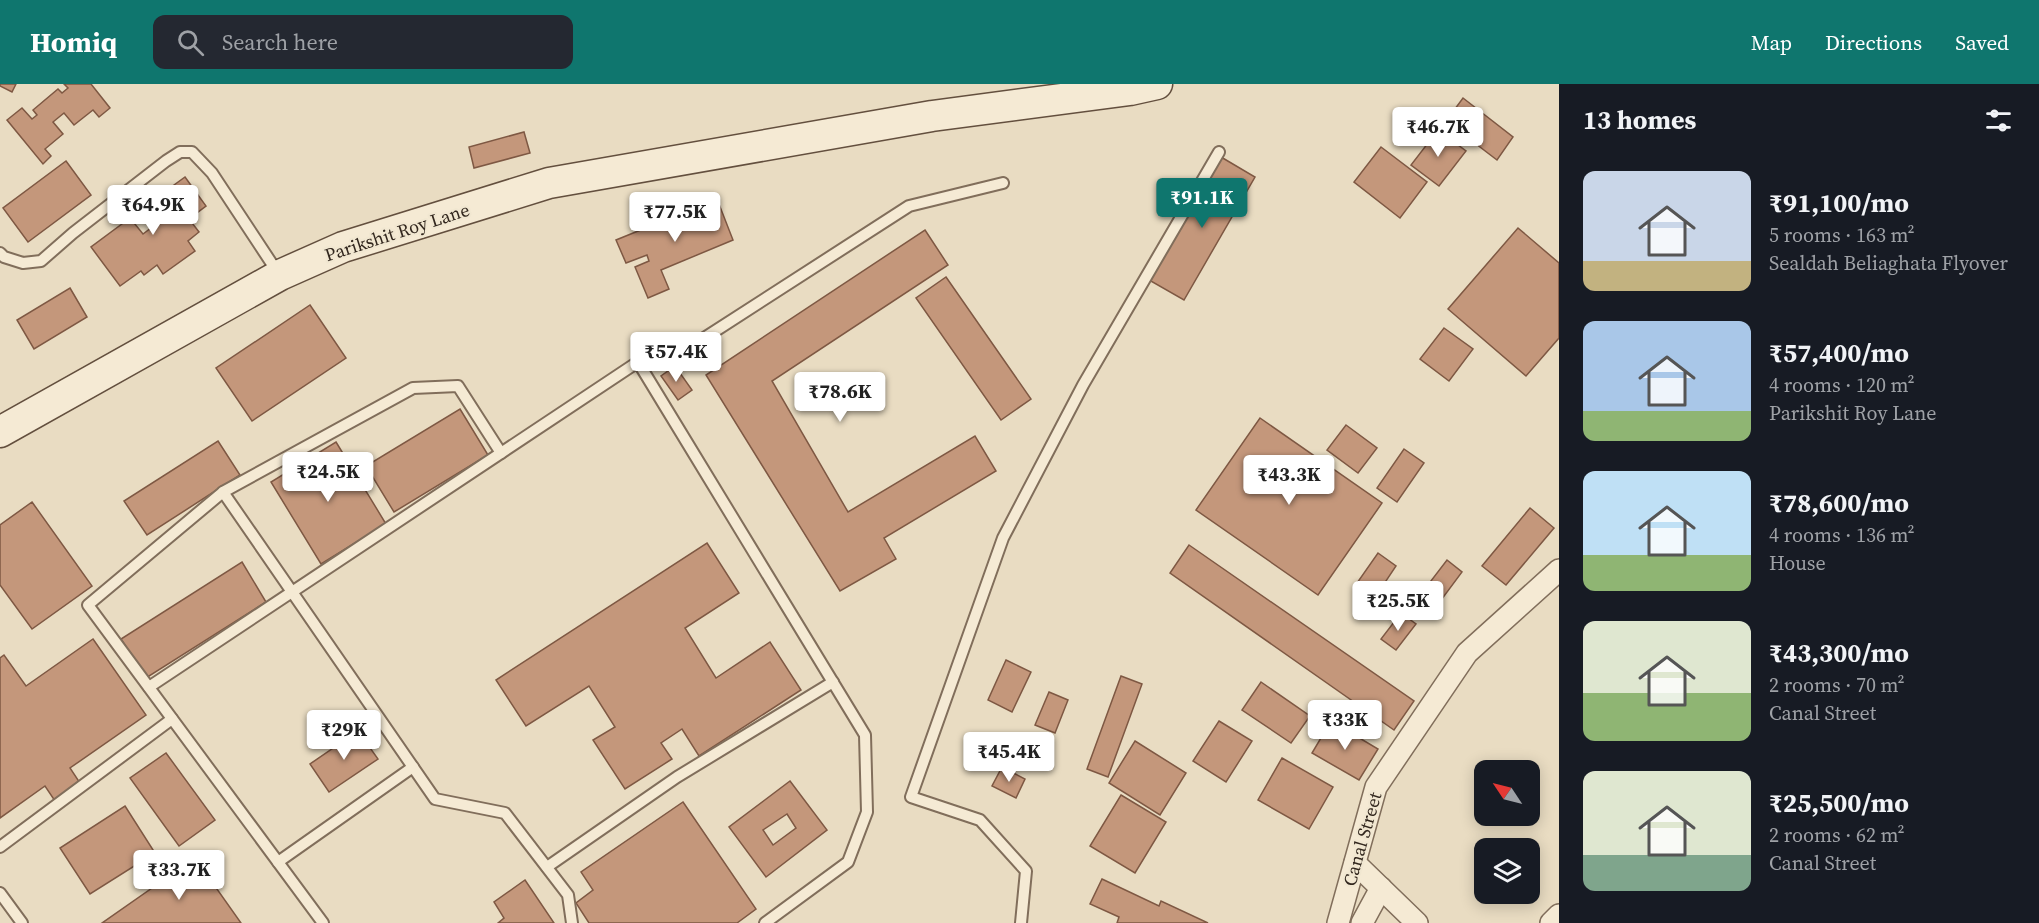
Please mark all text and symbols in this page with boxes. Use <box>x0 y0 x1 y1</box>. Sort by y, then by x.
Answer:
search box <box>153 15 573 69</box>
text: Homiq <box>30 23 117 61</box>
icon: search <box>174 26 207 59</box>
text: Search here <box>222 27 338 57</box>
text: Map <box>1751 28 1792 57</box>
text: Directions <box>1825 28 1922 57</box>
text: Saved <box>1955 28 2009 57</box>
text: 13 homes <box>1583 102 1696 138</box>
icon: filters <box>1982 104 2015 137</box>
pin: ₹46.7K <box>1389 107 1487 158</box>
text: ₹46.7K <box>1406 112 1470 140</box>
pin: ₹91.1K <box>1153 178 1251 229</box>
text: ₹91.1K <box>1170 183 1234 211</box>
pin: ₹64.9K <box>104 185 202 236</box>
text: ₹91,100/mo <box>1769 185 1909 221</box>
text: ₹64.9K <box>121 190 185 218</box>
pin: ₹77.5K <box>626 192 724 243</box>
icon: home <box>1631 195 1703 267</box>
street label: Parikshit Roy Lane <box>321 197 473 267</box>
text: ₹77.5K <box>643 197 707 225</box>
text: 5 rooms · 163 m² <box>1769 221 1915 249</box>
text: Sealdah Beliaghata Flyover <box>1769 249 2008 277</box>
pin: ₹57.4K <box>627 332 725 383</box>
text: ₹57,400/mo <box>1769 335 1909 371</box>
text: ₹57.4K <box>644 337 708 365</box>
icon: home <box>1631 345 1703 417</box>
text: 4 rooms · 120 m² <box>1769 371 1915 399</box>
pin: ₹78.6K <box>791 372 889 423</box>
text: ₹78.6K <box>808 377 872 405</box>
text: Parikshit Roy Lane <box>1769 399 1936 427</box>
pin: ₹24.5K <box>279 452 377 503</box>
pin: ₹43.3K <box>1240 455 1338 506</box>
text: ₹24.5K <box>296 457 360 485</box>
text: ₹43.3K <box>1257 460 1321 488</box>
text: ₹78,600/mo <box>1769 485 1909 521</box>
icon: home <box>1631 495 1703 567</box>
text: 4 rooms · 136 m² <box>1769 521 1915 549</box>
text: House <box>1769 549 1826 577</box>
pin: ₹25.5K <box>1349 581 1447 632</box>
text: ₹25.5K <box>1366 586 1430 614</box>
text: ₹43,300/mo <box>1769 635 1909 671</box>
icon: home <box>1631 645 1703 717</box>
text: 2 rooms · 70 m² <box>1769 671 1905 699</box>
text: Canal Street <box>1769 699 1876 727</box>
pin: ₹33K <box>1309 700 1381 751</box>
text: ₹33K <box>1322 705 1368 733</box>
pin: ₹29K <box>308 710 380 761</box>
text: ₹29K <box>321 715 367 743</box>
pin: ₹45.4K <box>960 732 1058 783</box>
text: ₹45.4K <box>977 737 1041 765</box>
north arrow <box>1474 760 1540 826</box>
map controls <box>1474 760 1540 904</box>
text: ₹25,500/mo <box>1769 785 1909 821</box>
street label: Canal Street <box>1337 789 1387 889</box>
icon: home <box>1631 795 1703 867</box>
text: 2 rooms · 62 m² <box>1769 821 1905 849</box>
button: layers <box>1474 838 1540 904</box>
text: Canal Street <box>1769 849 1876 877</box>
pin: ₹33.7K <box>130 850 228 901</box>
text: ₹33.7K <box>147 855 211 883</box>

